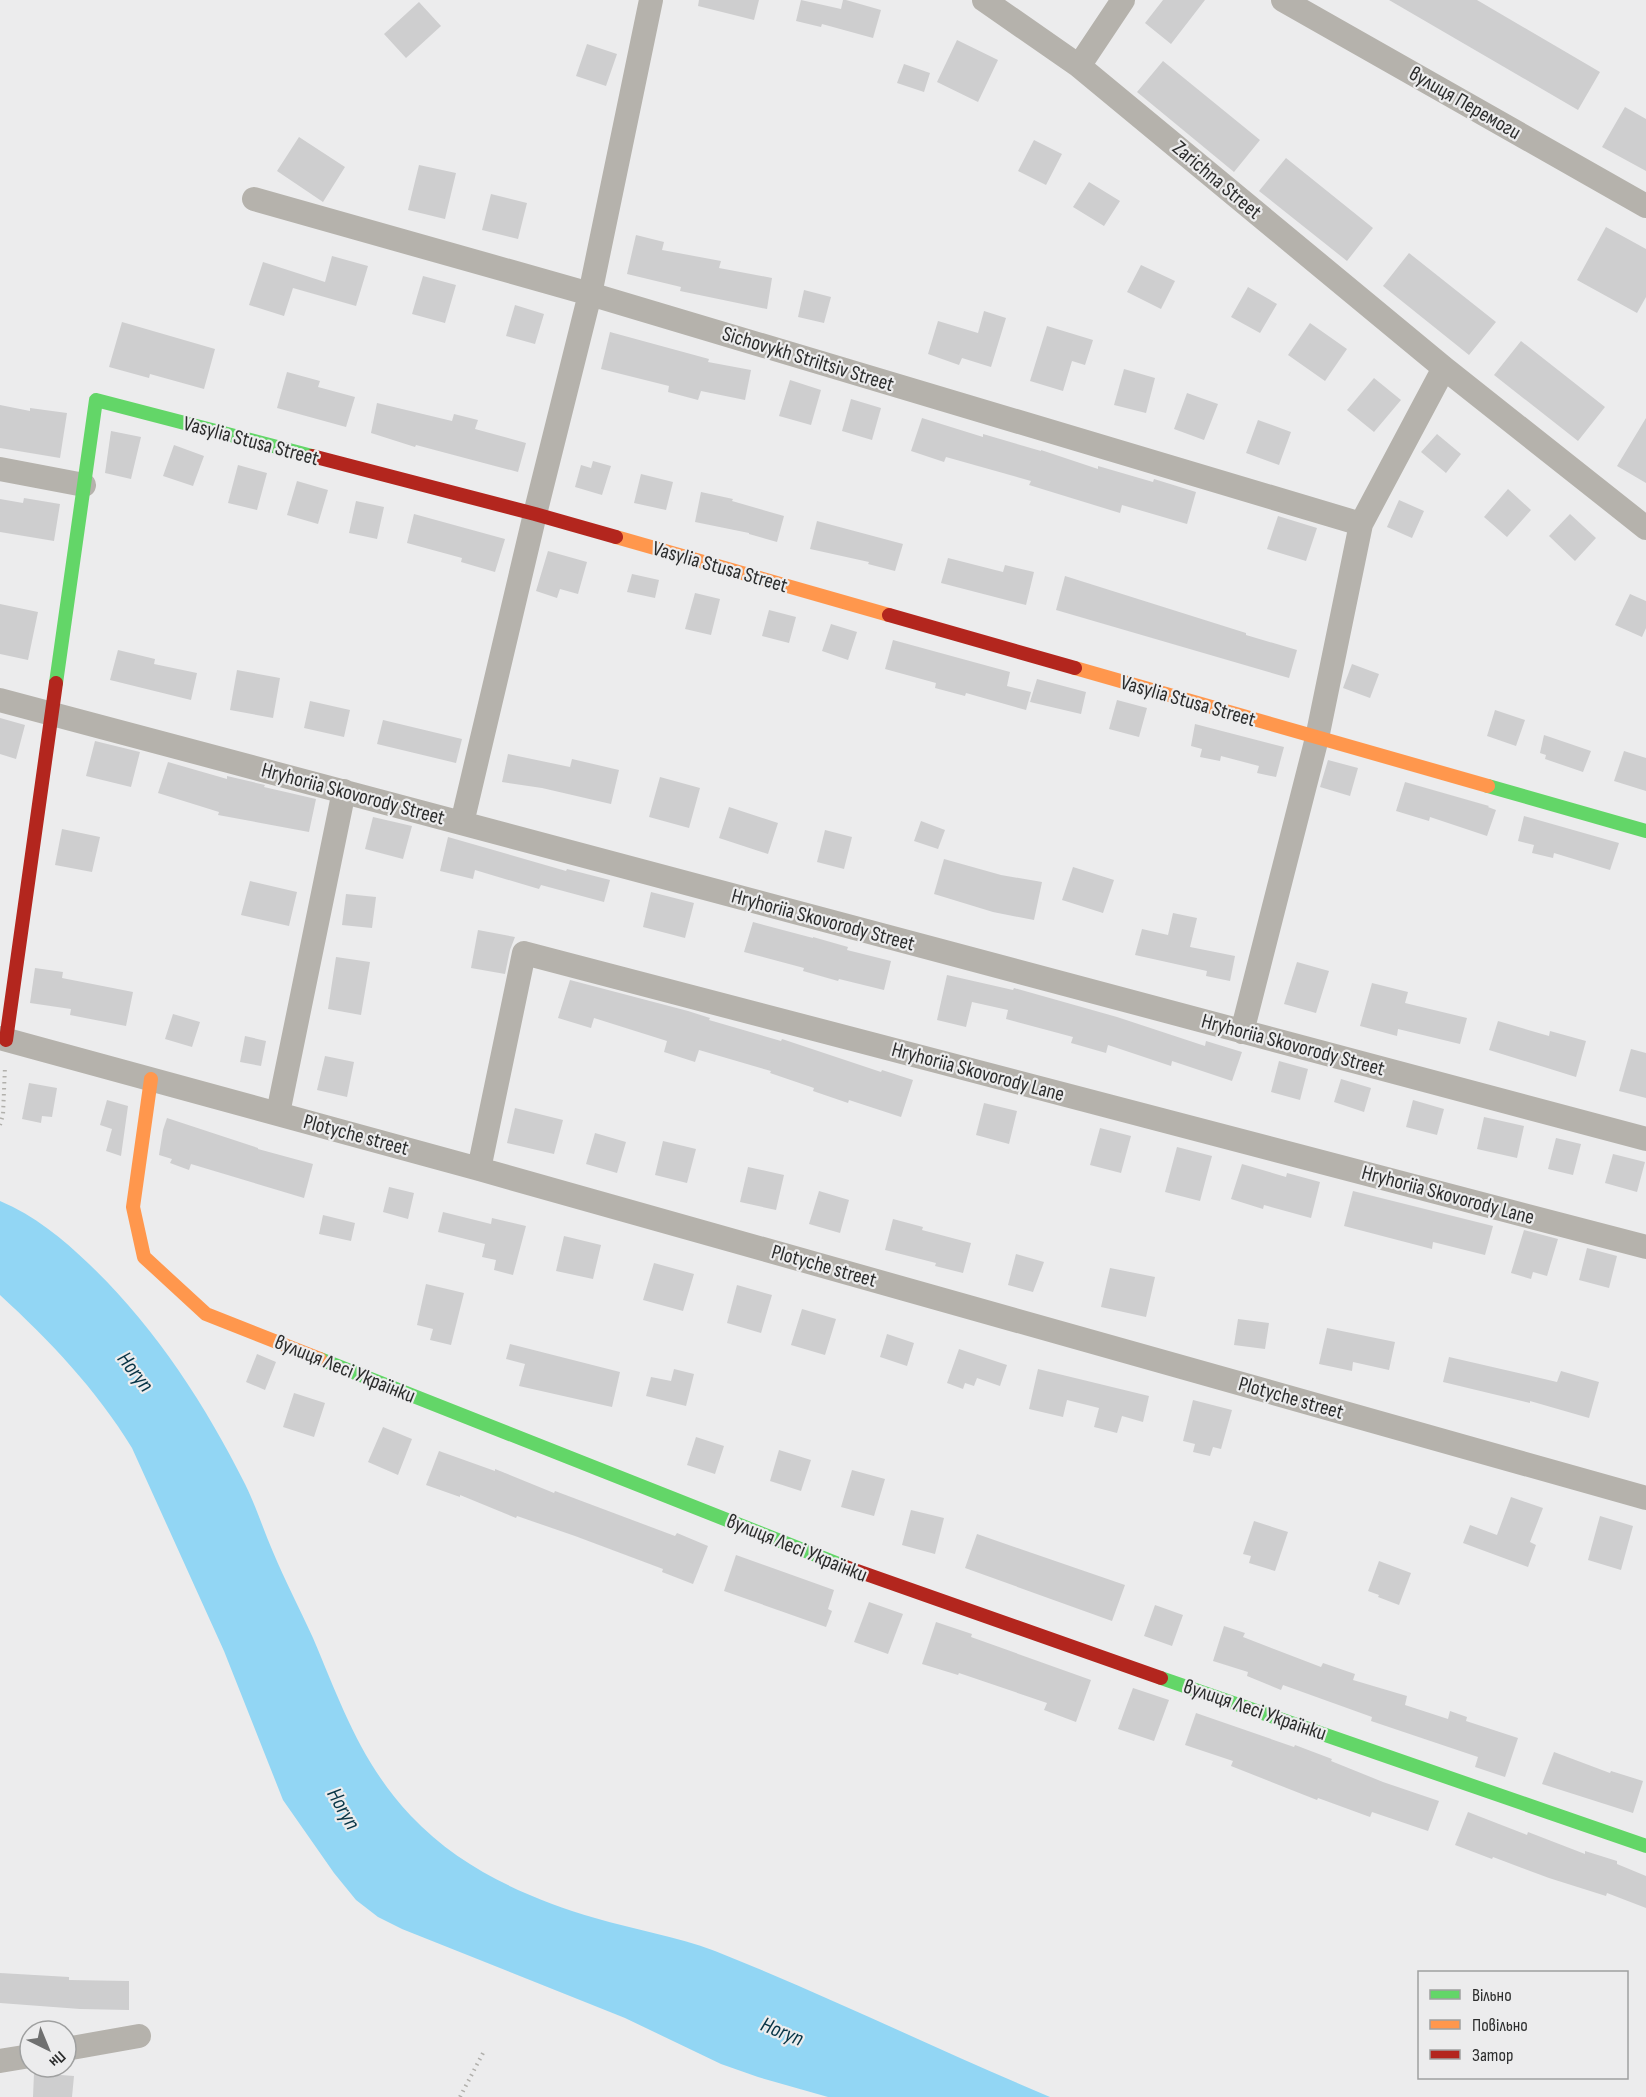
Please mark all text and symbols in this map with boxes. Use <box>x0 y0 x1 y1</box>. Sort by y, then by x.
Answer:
street label: вулиця Перемоги <box>1405 61 1525 145</box>
street label: Zarichna Street <box>1167 136 1267 224</box>
street label: Sichovykh Striltsiv Street <box>719 321 897 397</box>
street label: Vasylia Stusa Street <box>180 411 322 471</box>
street label: Vasylia Stusa Street <box>649 536 791 598</box>
street label: Vasylia Stusa Street <box>1117 670 1259 732</box>
street label: Hryhoriia Skovorody Street <box>259 757 447 831</box>
street label: Hryhoriia Skovorody Street <box>729 883 917 957</box>
street label: Hryhoriia Skovorody Street <box>1199 1008 1387 1082</box>
street label: Hryhoriia Skovorody Lane <box>889 1037 1067 1107</box>
street label: Plotyche street <box>301 1109 411 1161</box>
street label: Hryhoriia Skovorody Lane <box>1359 1160 1537 1230</box>
street label: Plotyche street <box>769 1239 879 1293</box>
street label: вулиця Лесі Українки <box>271 1329 419 1409</box>
water label: Horyn <box>111 1346 159 1398</box>
street label: Plotyche street <box>1236 1371 1346 1425</box>
street label: вулиця Лесі Українки <box>723 1508 871 1588</box>
street label: вулиця Лесі Українки <box>1180 1674 1330 1746</box>
water label: Horyn <box>320 1783 366 1835</box>
legend <box>1418 1971 1628 2079</box>
text: Вільно <box>1472 1985 1512 2006</box>
water label: Horyn <box>757 2011 807 2053</box>
text: Повільно <box>1472 2015 1528 2036</box>
north arrow <box>18 2019 78 2079</box>
text: Затор <box>1472 2045 1513 2066</box>
text: Пн <box>45 2047 69 2071</box>

